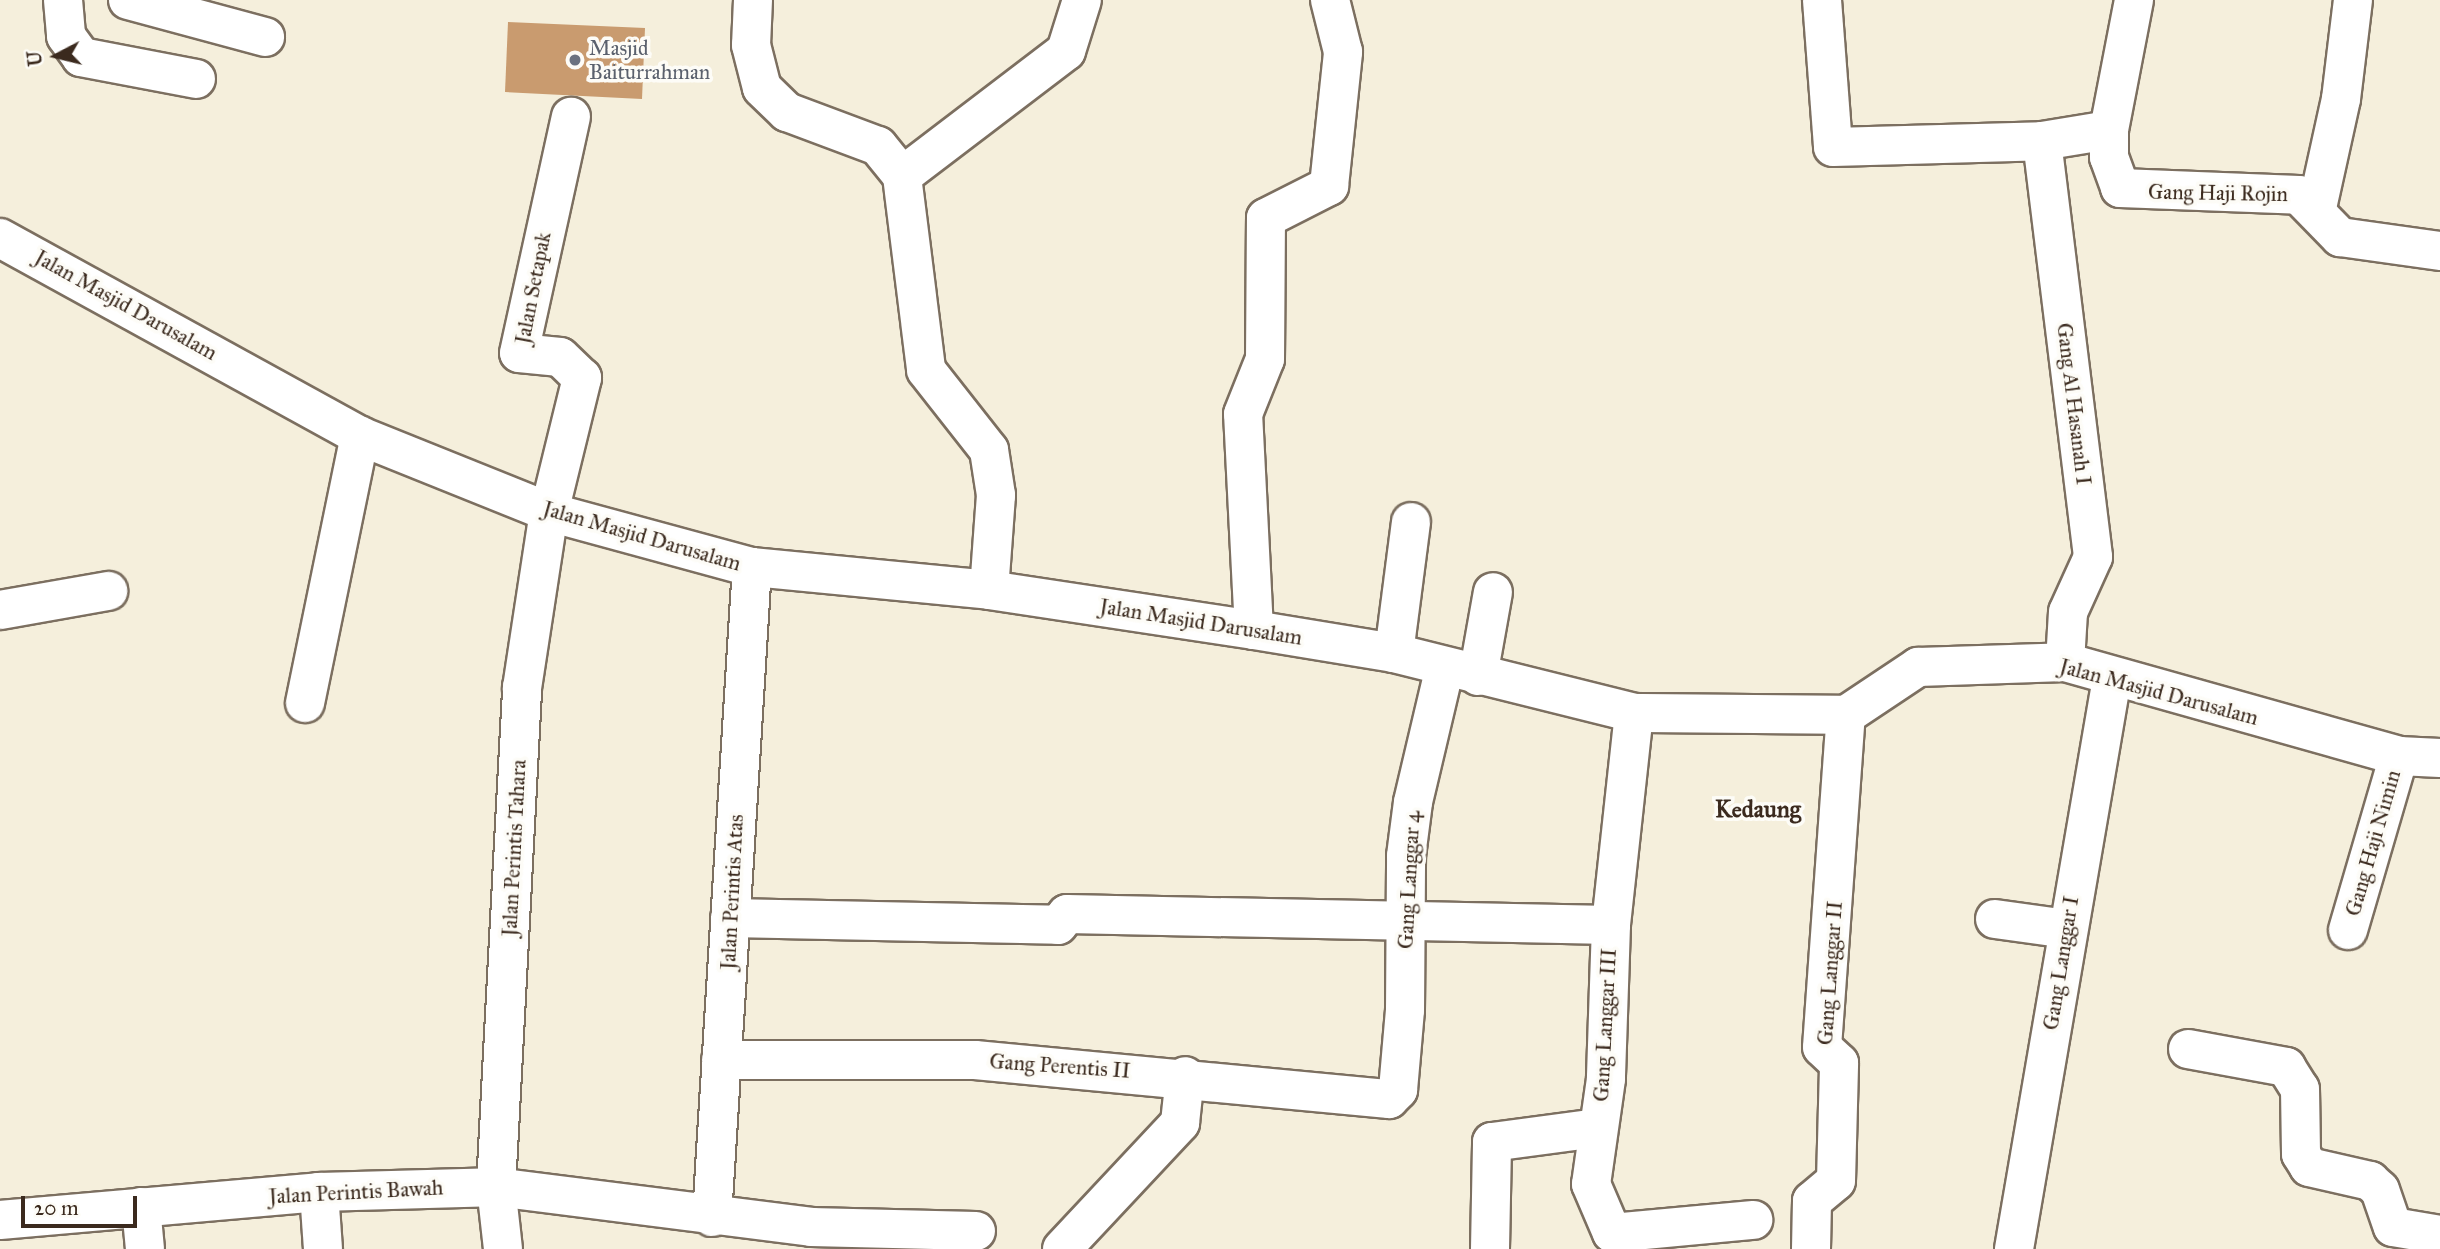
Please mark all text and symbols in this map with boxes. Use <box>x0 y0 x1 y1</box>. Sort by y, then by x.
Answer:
north arrow <box>21 21 91 91</box>
place label: Masjid Baiturrahman <box>589 35 710 85</box>
text: U <box>22 50 47 67</box>
marker: Masjid Baiturrahman <box>567 52 583 68</box>
street label: Gang Haji Rojin <box>2148 179 2288 207</box>
street label: Jalan Setapak <box>510 230 556 346</box>
street label: Jalan Masjid Darusalam <box>30 244 222 366</box>
street label: Gang Al Hasanah I <box>2052 321 2096 487</box>
street label: Jalan Masjid Darusalam <box>540 496 744 576</box>
street label: Jalan Masjid Darusalam <box>1098 594 1304 650</box>
street label: Jalan Masjid Darusalam <box>2057 653 2261 731</box>
street label: Jalan Perintis Tahara <box>497 759 531 937</box>
street label: Gang Haji Nimin <box>2340 767 2406 919</box>
district label: Kedaung <box>1715 796 1801 824</box>
street label: Gang Langgar 4 <box>1393 810 1425 950</box>
street label: Jalan Perintis Atas <box>715 814 749 970</box>
street label: Gang Langgar I <box>2038 894 2084 1032</box>
street label: Gang Langgar II <box>1812 900 1848 1046</box>
street label: Gang Langgar III <box>1588 948 1622 1102</box>
street label: Gang Perentis II <box>989 1049 1131 1083</box>
street label: Jalan Perintis Bawah <box>268 1175 444 1209</box>
scale bar <box>24 1182 140 1226</box>
text: 20 m <box>34 1195 79 1221</box>

